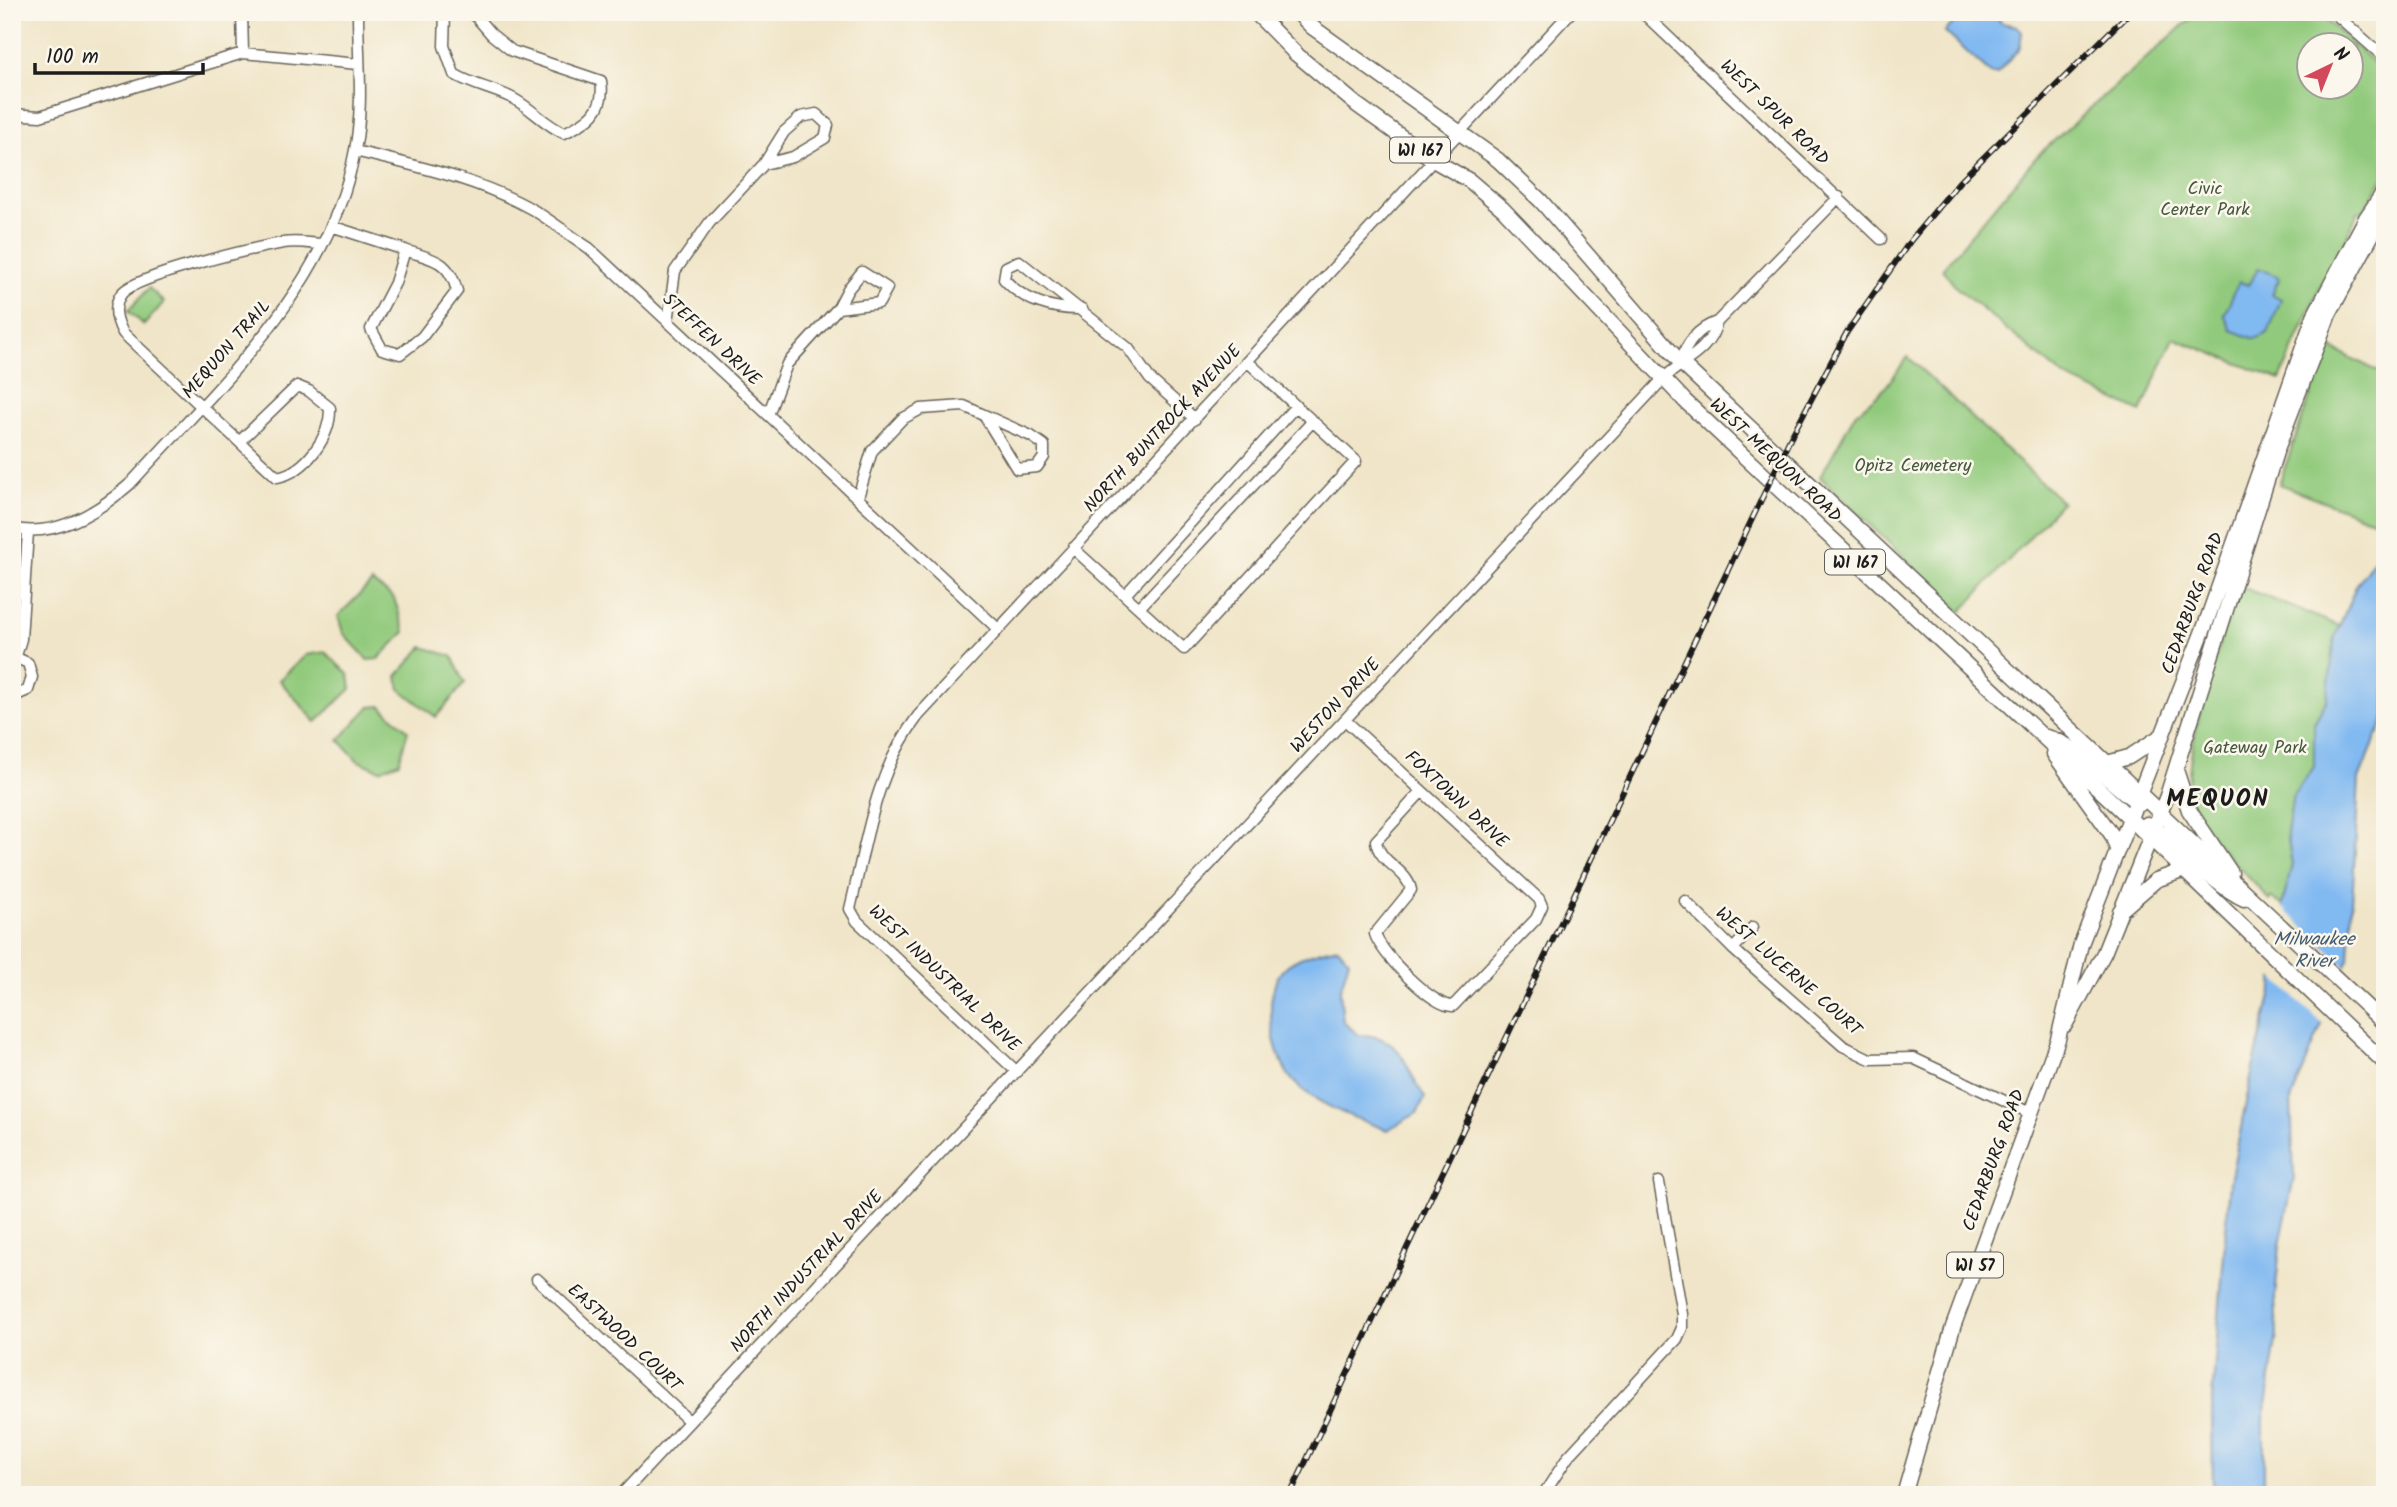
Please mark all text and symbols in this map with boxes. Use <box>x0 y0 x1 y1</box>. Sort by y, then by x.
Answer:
scale bar <box>35 32 203 76</box>
north arrow <box>2296 32 2366 102</box>
text: N <box>2326 40 2355 70</box>
text: 100 m <box>46 41 99 74</box>
street label: WEST SPUR ROAD <box>1712 53 1836 173</box>
road number: WI 167 <box>1390 138 1450 162</box>
park label: Civic Center Park <box>2160 175 2250 225</box>
street label: STEFFEN DRIVE <box>655 286 767 394</box>
street label: MEQUON TRAIL <box>176 294 279 406</box>
street label: NORTH BUNTROCK AVENUE <box>1077 338 1250 520</box>
street label: WEST MEQUON ROAD <box>1702 392 1848 531</box>
park label: Opitz Cemetery <box>1855 452 1972 481</box>
street label: CEDARBURG ROAD <box>2154 528 2233 679</box>
road number: WI 167 <box>1825 550 1885 575</box>
street label: WESTON DRIVE <box>1284 651 1389 761</box>
park label: Gateway Park <box>2203 734 2307 763</box>
street label: FOXTOWN DRIVE <box>1397 744 1515 857</box>
district label: MEQUON <box>2166 780 2270 819</box>
street label: WEST INDUSTRIAL DRIVE <box>861 898 1027 1060</box>
street label: WEST LUCERNE COURT <box>1708 900 1869 1045</box>
water label: Milwaukee River <box>2273 925 2357 977</box>
street label: CEDARBURG ROAD <box>1955 1085 2034 1236</box>
street label: NORTH INDUSTRIAL DRIVE <box>724 1184 891 1360</box>
road number: WI 57 <box>1947 1252 2003 1278</box>
street label: EASTWOOD COURT <box>560 1277 689 1400</box>

